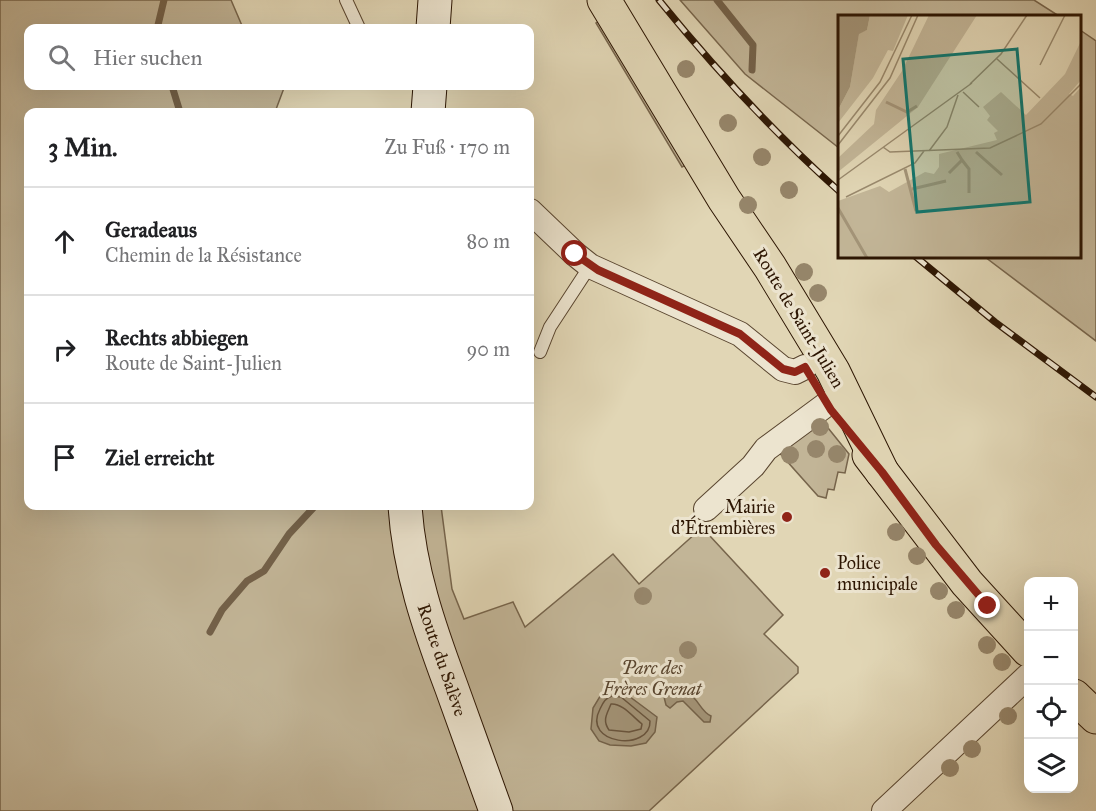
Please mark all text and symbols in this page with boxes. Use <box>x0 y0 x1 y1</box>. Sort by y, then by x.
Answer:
inset map <box>838 15 1081 258</box>
search box <box>24 24 534 90</box>
icon: search <box>45 41 78 74</box>
text: Hier suchen <box>93 44 202 71</box>
text: 3 Min. <box>48 131 117 163</box>
text: Zu Fuß · 170 m <box>384 135 510 159</box>
text: Geradeaus <box>105 216 197 243</box>
icon: ahead <box>48 225 81 258</box>
text: 80 m <box>467 229 510 253</box>
route start <box>561 240 587 266</box>
text: Chemin de la Résistance <box>105 243 302 267</box>
street label: Route de Saint-Julien <box>748 244 850 393</box>
text: Rechts abbiegen <box>105 324 248 351</box>
icon: right <box>48 333 81 366</box>
text: 90 m <box>467 337 510 361</box>
text: Route de Saint-Julien <box>105 351 282 375</box>
icon: arrive <box>48 441 81 474</box>
text: Ziel erreicht <box>105 444 214 471</box>
place label: Mairie d'Étrembières <box>671 496 775 539</box>
marker: Mairie d'Étrembières <box>780 510 794 524</box>
place label: Police municipale <box>837 552 918 595</box>
marker: Police municipale <box>818 566 832 580</box>
map controls <box>1024 577 1078 793</box>
button: + <box>1024 577 1078 631</box>
route end <box>974 592 1000 618</box>
street label: Route du Salève <box>412 601 472 719</box>
button: − <box>1024 631 1078 685</box>
park label: Parc des Frères Grenat <box>602 657 703 700</box>
button: locate <box>1024 685 1078 739</box>
button: layers <box>1024 739 1078 793</box>

